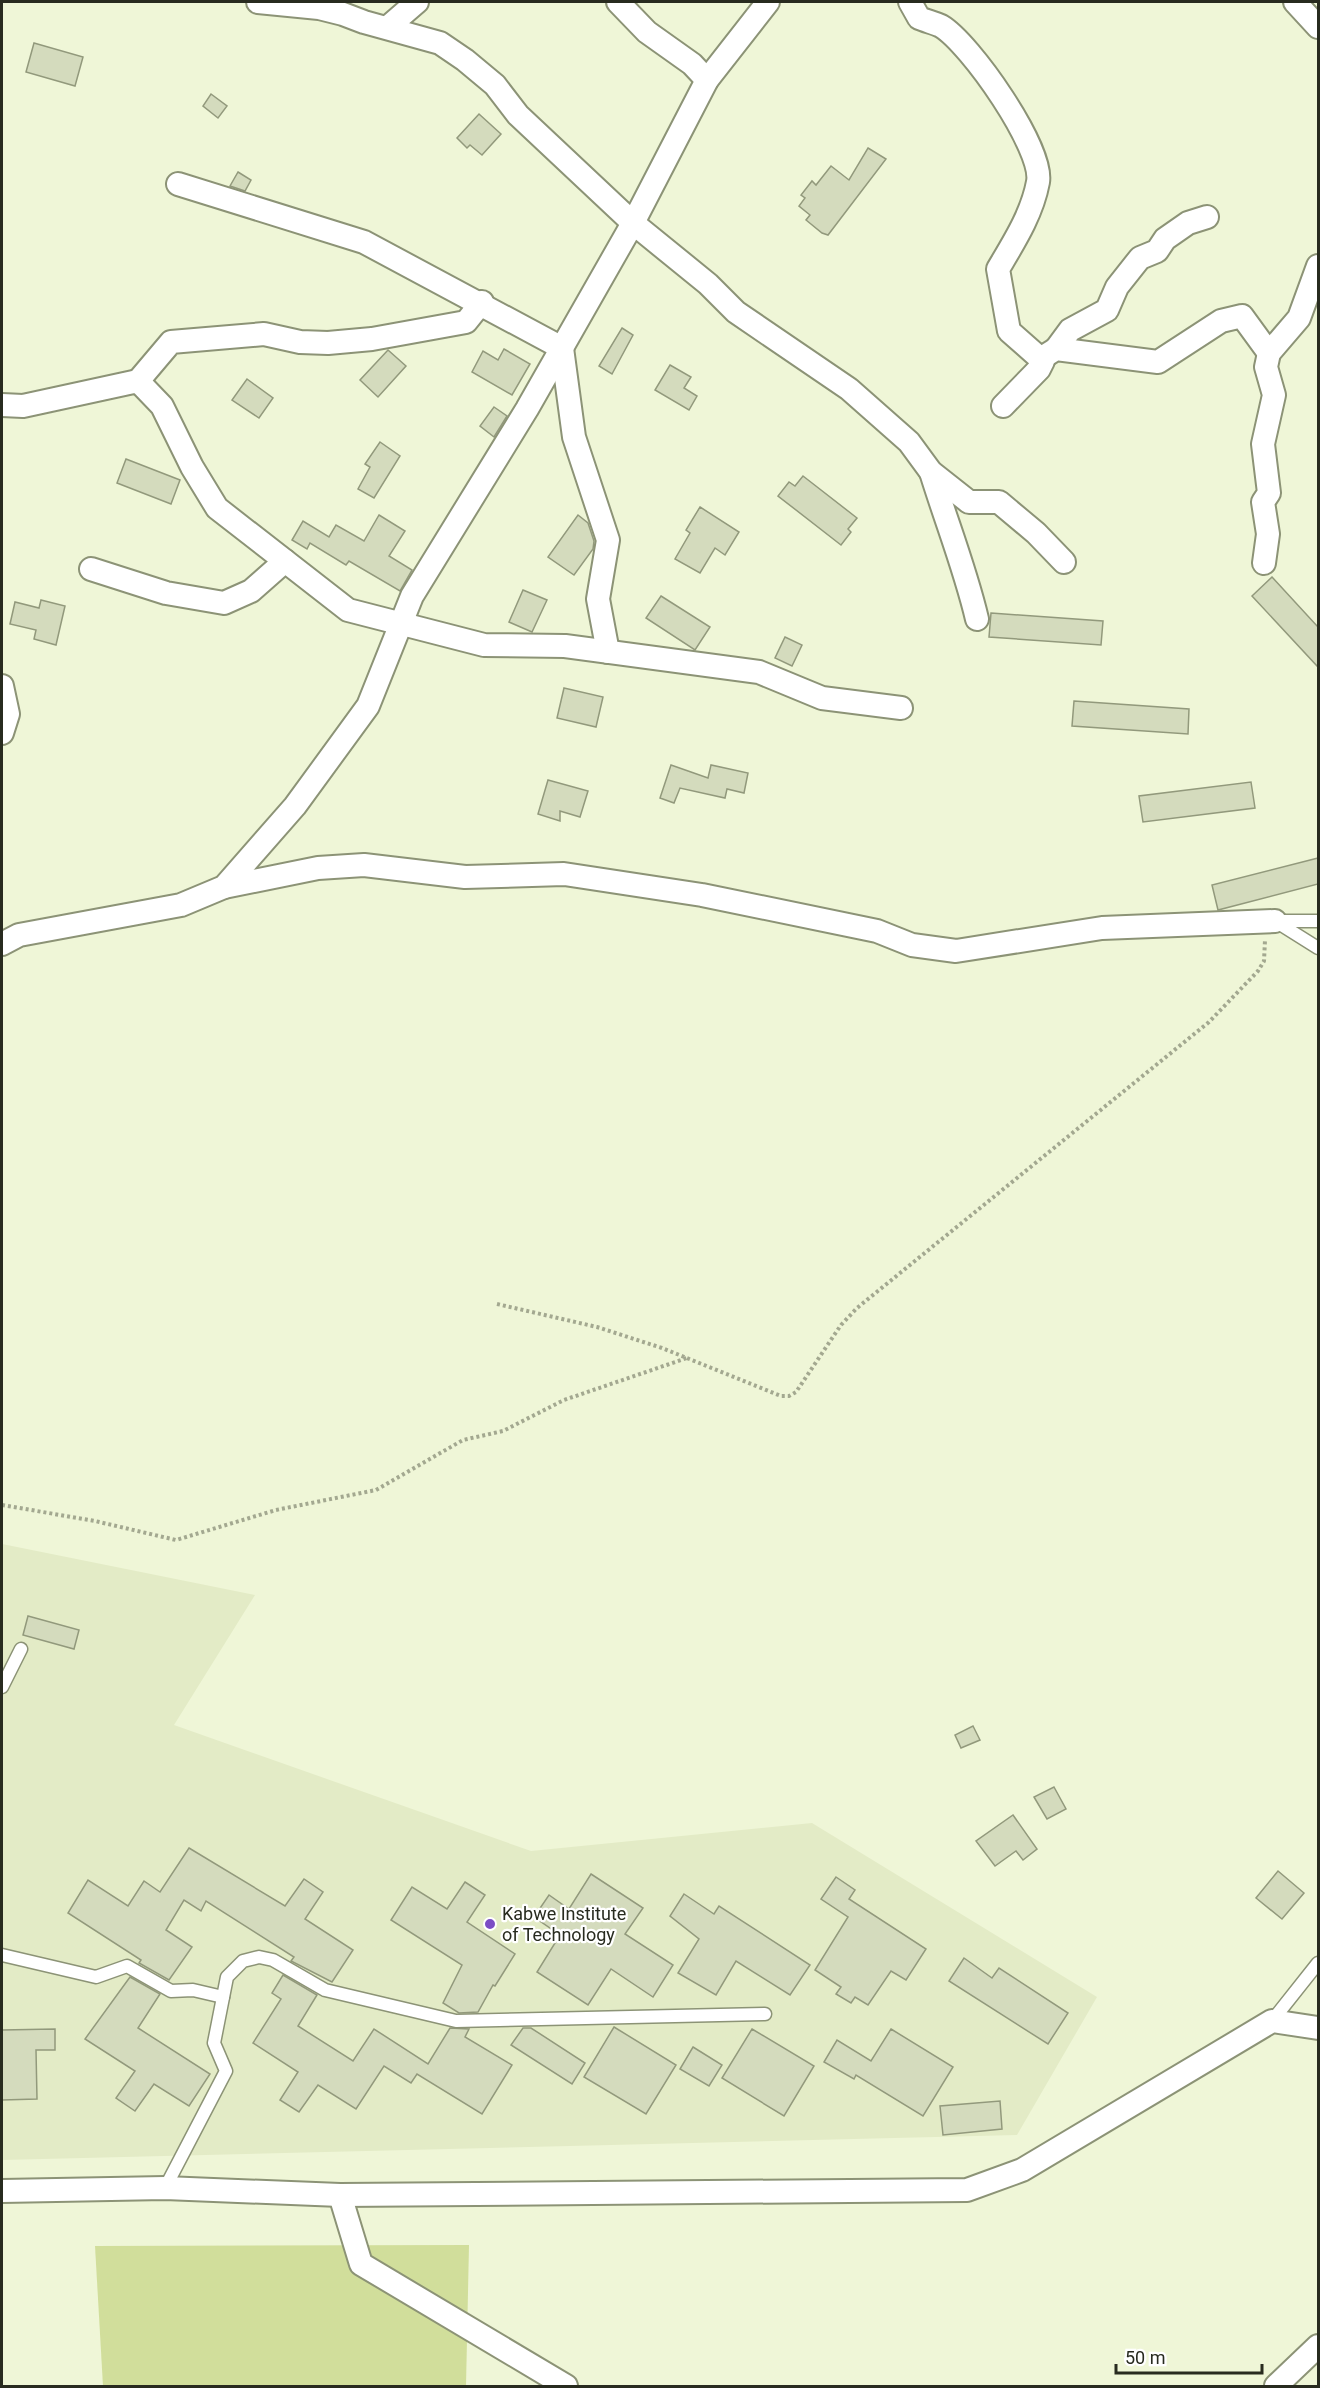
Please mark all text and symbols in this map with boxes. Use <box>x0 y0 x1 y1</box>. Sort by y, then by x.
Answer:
place label: Kabwe Institute of Technology <box>502 1903 626 1945</box>
marker: Kabwe Institute of Technology <box>483 1917 497 1931</box>
scale bar <box>1116 2337 1262 2375</box>
text: 50 m <box>1125 2347 1165 2368</box>

